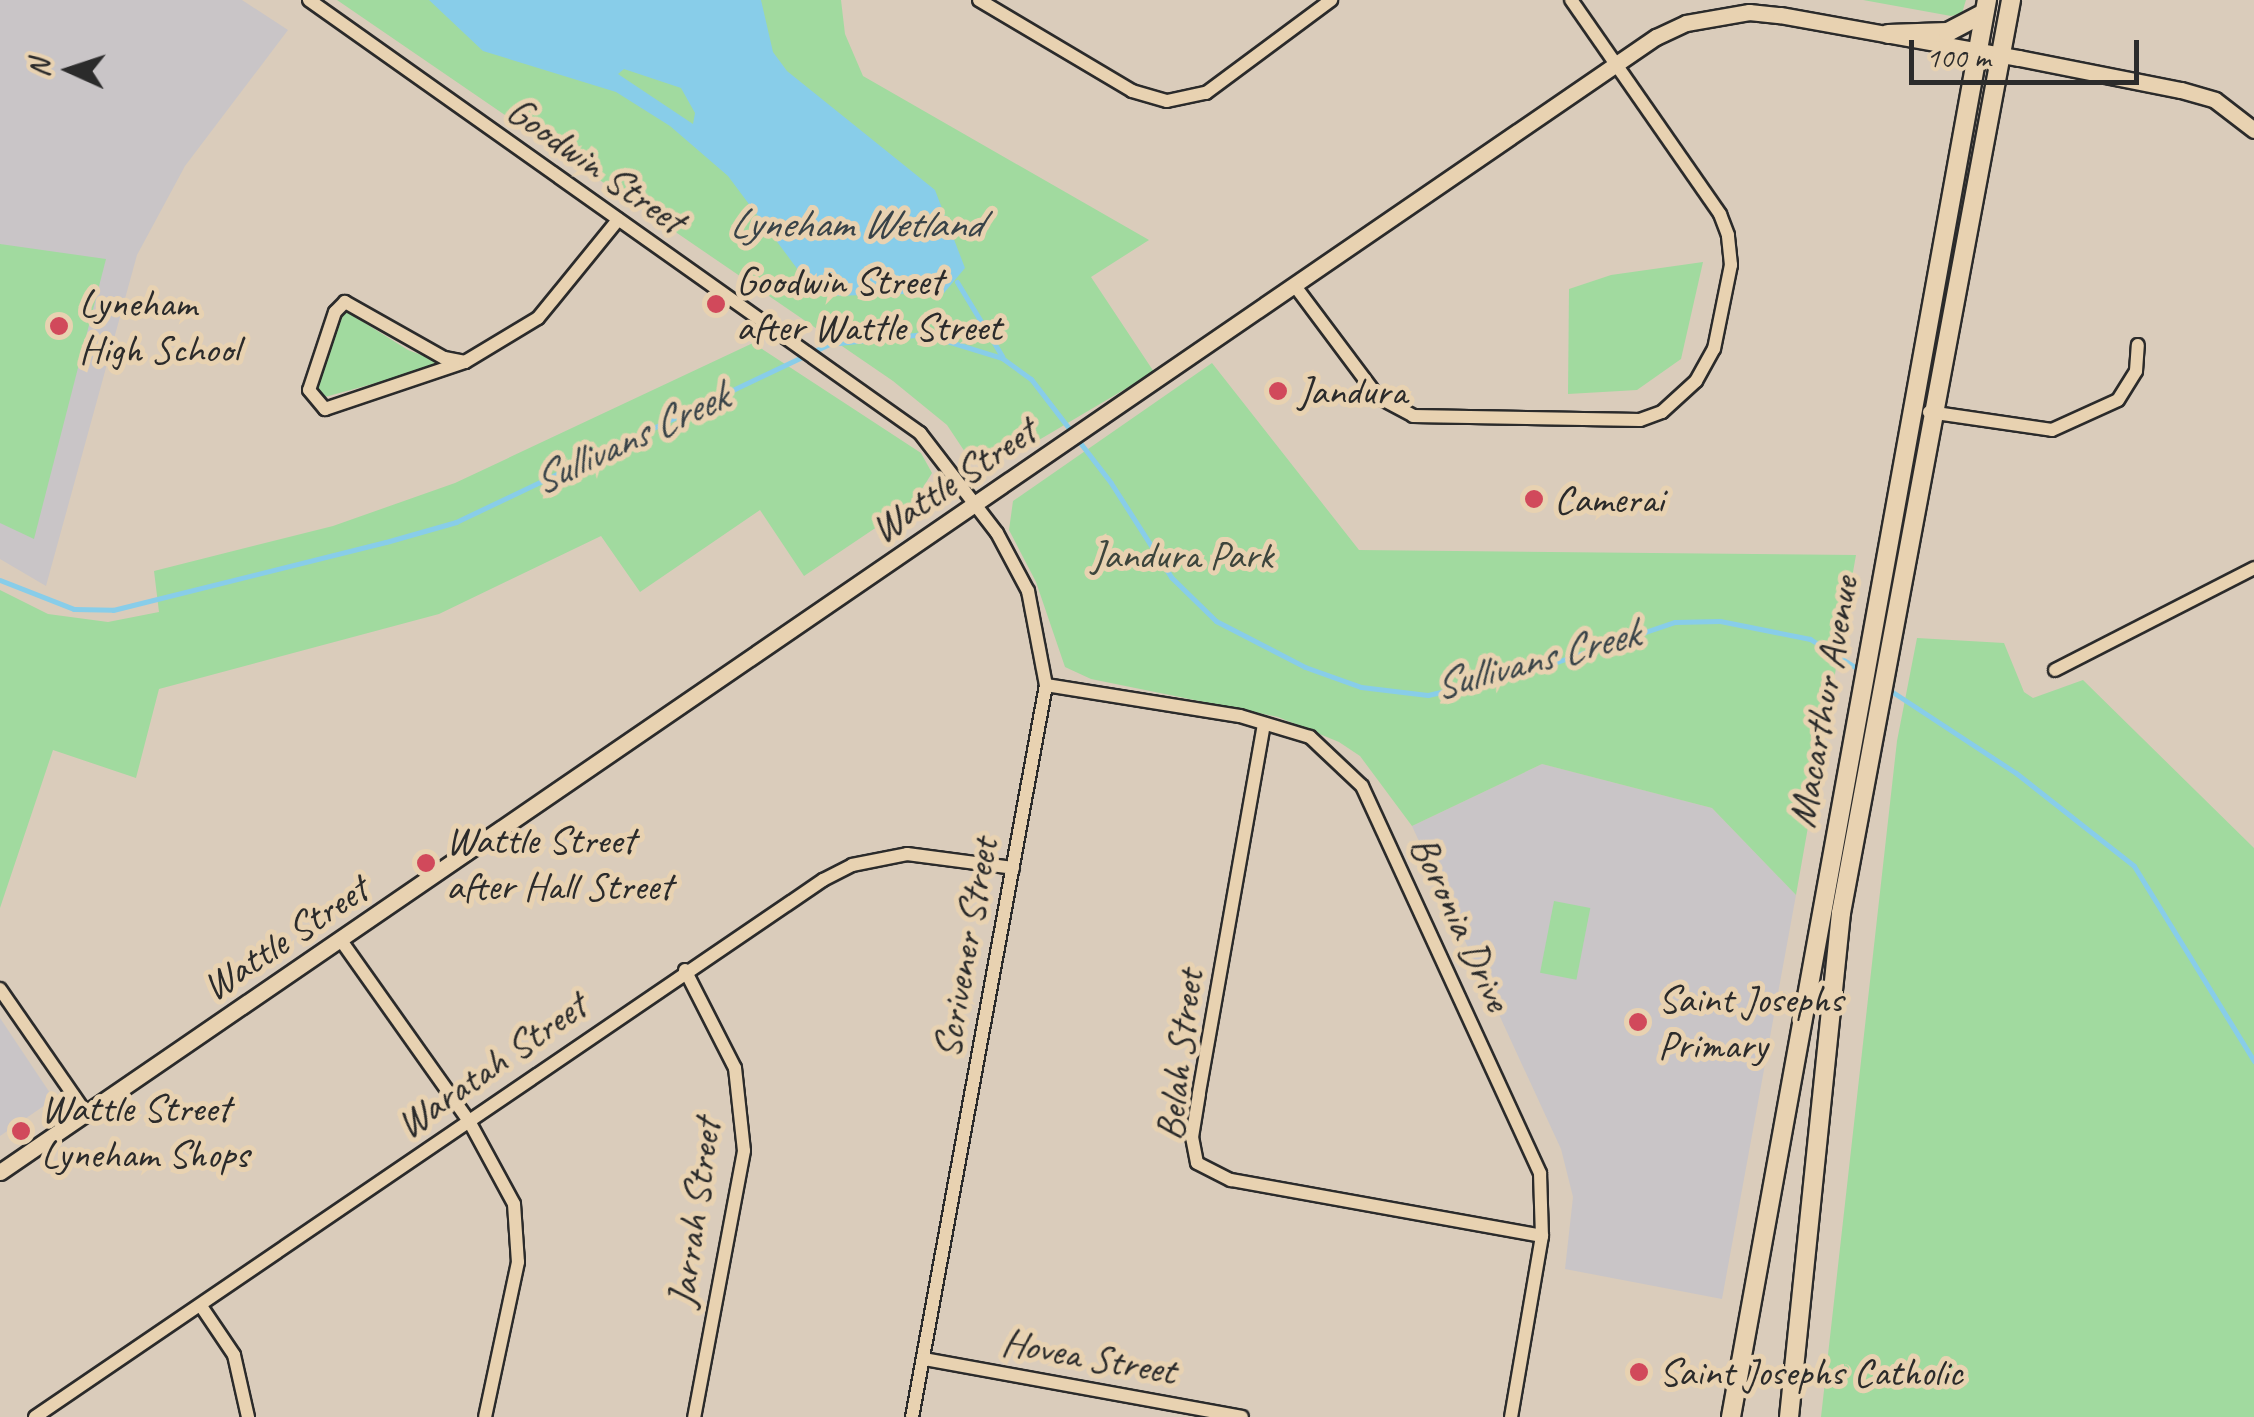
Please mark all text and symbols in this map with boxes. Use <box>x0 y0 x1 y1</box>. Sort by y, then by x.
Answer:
north arrow <box>20 20 120 120</box>
scale bar <box>1914 20 2144 82</box>
text: 100 m <box>1926 38 1991 76</box>
text: N <box>22 59 57 78</box>
street label: Goodwin Street <box>498 86 694 244</box>
water label: Lyneham Wetland <box>729 199 981 249</box>
place label: Goodwin Street after Wattle Street <box>736 257 1003 351</box>
place label: Lyneham High School <box>79 279 237 373</box>
marker: Goodwin Street after Wattle Street <box>705 293 727 315</box>
marker: Lyneham High School <box>48 315 70 337</box>
place label: Jandura <box>1298 367 1407 415</box>
water label: Sullivans Creek <box>524 372 736 506</box>
marker: Jandura <box>1267 380 1289 402</box>
street label: Wattle Street <box>861 407 1045 553</box>
place label: Camerai <box>1554 475 1664 523</box>
marker: Camerai <box>1523 488 1545 510</box>
park label: Jandura Park <box>1091 531 1273 579</box>
street label: Macarthur Avenue <box>1777 573 1869 831</box>
water label: Sullivans Creek <box>1428 609 1644 711</box>
place label: Wattle Street after Hall Street <box>446 816 674 910</box>
street label: Boronia Drive <box>1400 828 1522 1018</box>
street label: Scrivener Street <box>922 834 1008 1062</box>
marker: Wattle Street after Hall Street <box>415 852 437 874</box>
street label: Wattle Street <box>193 865 377 1011</box>
street label: Belah Street <box>1145 967 1213 1143</box>
place label: Saint Josephs Primary <box>1658 975 1842 1069</box>
street label: Waratah Street <box>387 982 595 1148</box>
marker: Saint Josephs Primary <box>1627 1011 1649 1033</box>
place label: Wattle Street Lyneham Shops <box>41 1084 250 1178</box>
street label: Jarrah Street <box>657 1116 731 1310</box>
marker: Wattle Street Lyneham Shops <box>10 1120 32 1142</box>
street label: Hovea Street <box>998 1317 1180 1395</box>
place label: Saint Josephs Catholic <box>1659 1348 1963 1396</box>
marker: Saint Josephs Catholic <box>1628 1361 1650 1383</box>

